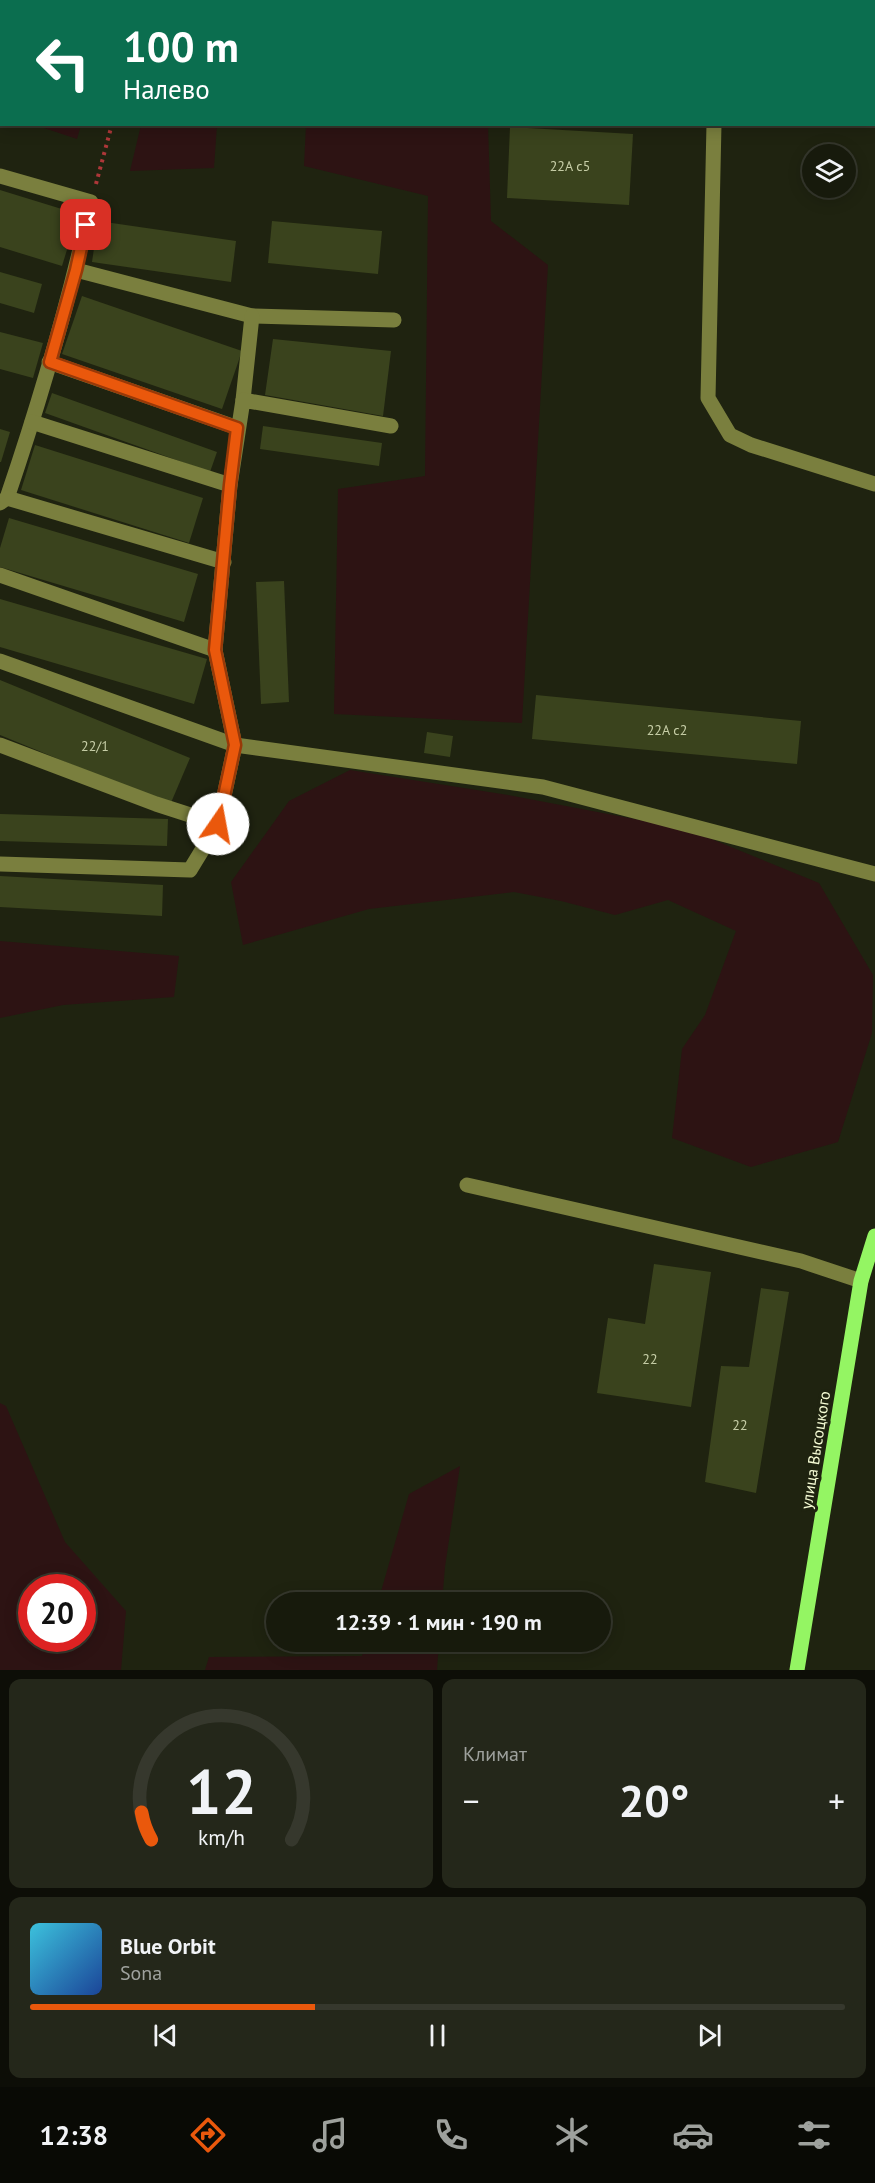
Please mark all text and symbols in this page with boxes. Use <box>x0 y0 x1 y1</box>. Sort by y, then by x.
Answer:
text: 100 m <box>123 19 239 74</box>
icon: left <box>24 24 102 102</box>
text: Налево <box>123 72 210 106</box>
map controls <box>802 144 856 198</box>
button: layers <box>802 144 856 198</box>
house number: 22А с5 <box>550 157 590 175</box>
pin <box>60 199 111 250</box>
icon: arrive <box>69 208 102 241</box>
house number: 22А с2 <box>647 721 687 739</box>
house number: 22/1 <box>81 737 109 755</box>
position arrow <box>186 792 250 856</box>
house number: 22 <box>642 1350 658 1368</box>
street label: улица Высоцкого <box>796 1389 834 1511</box>
house number: 22 <box>732 1416 748 1434</box>
speed limit sign: 20 <box>18 1574 96 1652</box>
text: 12:39 · 1 мин · 190 m <box>335 1608 542 1636</box>
text: Климат <box>463 1741 527 1767</box>
text: 12 <box>186 1750 256 1831</box>
text: 20° <box>619 1771 689 1829</box>
text: − <box>463 1779 480 1822</box>
text: + <box>828 1779 845 1822</box>
text: km/h <box>197 1824 244 1852</box>
text: Blue Orbit <box>120 1932 216 1960</box>
text: Sona <box>120 1960 162 1986</box>
icon: previous <box>149 2019 182 2052</box>
icon: pause <box>421 2019 454 2052</box>
icon: next <box>693 2019 726 2052</box>
icon: directions <box>187 2114 229 2156</box>
icon: music <box>309 2114 351 2156</box>
icon: phone <box>430 2114 472 2156</box>
icon: climate <box>551 2114 593 2156</box>
icon: car <box>672 2114 714 2156</box>
icon: filters <box>793 2114 835 2156</box>
text: 12:38 <box>40 2118 108 2152</box>

